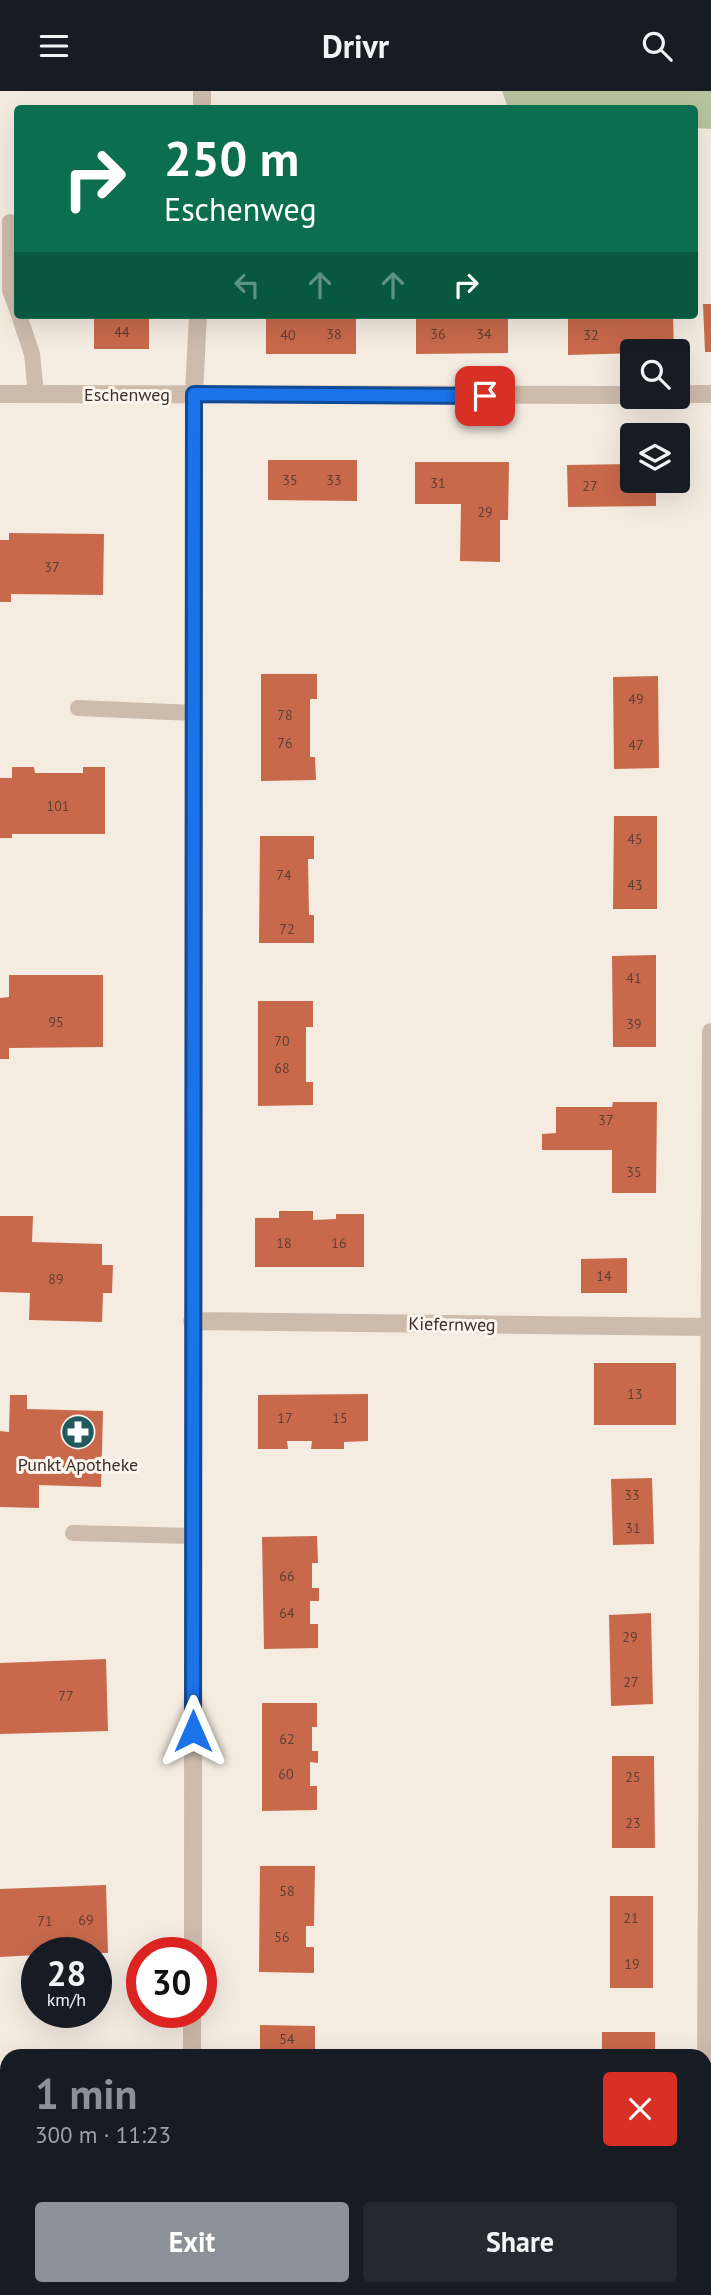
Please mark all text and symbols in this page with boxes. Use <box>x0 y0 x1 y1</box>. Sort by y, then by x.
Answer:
text: Drivr <box>322 25 389 67</box>
icon: menu <box>35 27 73 65</box>
icon: search <box>638 27 676 65</box>
text: 250 m <box>164 126 299 190</box>
icon: right <box>49 133 140 224</box>
text: Eschenweg <box>164 188 317 230</box>
icon: left <box>228 266 266 304</box>
icon: ahead <box>301 266 339 304</box>
icon: ahead <box>374 266 412 304</box>
icon: right <box>447 266 485 304</box>
house number: 44 <box>114 323 130 341</box>
house number: 38 <box>326 325 342 343</box>
house number: 36 <box>430 325 446 343</box>
house number: 34 <box>476 325 492 343</box>
house number: 40 <box>280 326 296 344</box>
house number: 32 <box>583 326 599 344</box>
map controls <box>620 339 690 493</box>
button: search <box>620 339 690 409</box>
pin <box>455 366 515 426</box>
icon: arrive <box>466 377 504 415</box>
street label: Eschenweg <box>84 383 170 406</box>
button: layers <box>620 423 690 493</box>
house number: 35 <box>282 471 298 489</box>
house number: 33 <box>326 471 342 489</box>
house number: 31 <box>430 474 446 492</box>
house number: 27 <box>582 477 598 495</box>
house number: 29 <box>477 503 493 521</box>
house number: 37 <box>44 558 60 576</box>
house number: 49 <box>628 690 644 708</box>
house number: 78 <box>277 706 293 724</box>
house number: 76 <box>277 734 293 752</box>
house number: 47 <box>628 736 644 754</box>
house number: 101 <box>47 797 69 815</box>
house number: 45 <box>627 830 643 848</box>
house number: 74 <box>276 866 292 884</box>
house number: 43 <box>627 876 643 894</box>
house number: 72 <box>279 920 295 938</box>
house number: 41 <box>626 969 642 987</box>
house number: 95 <box>48 1013 64 1031</box>
house number: 39 <box>626 1015 642 1033</box>
house number: 70 <box>274 1032 290 1050</box>
house number: 68 <box>274 1059 290 1077</box>
house number: 37 <box>598 1111 614 1129</box>
house number: 35 <box>626 1163 642 1181</box>
house number: 18 <box>276 1234 292 1252</box>
house number: 16 <box>331 1234 347 1252</box>
house number: 14 <box>596 1267 612 1285</box>
house number: 89 <box>48 1270 64 1288</box>
street label: Kiefernweg <box>408 1312 496 1336</box>
house number: 13 <box>627 1385 643 1403</box>
house number: 17 <box>277 1409 293 1427</box>
house number: 15 <box>332 1409 348 1427</box>
pharmacy icon: Punkt Apotheke <box>59 1413 97 1451</box>
place label: Punkt Apotheke <box>18 1453 138 1476</box>
house number: 33 <box>624 1486 640 1504</box>
house number: 31 <box>625 1519 641 1537</box>
house number: 66 <box>279 1567 295 1585</box>
house number: 64 <box>279 1604 295 1622</box>
house number: 29 <box>622 1628 638 1646</box>
house number: 27 <box>623 1673 639 1691</box>
house number: 77 <box>58 1687 74 1705</box>
position arrow <box>156 1694 230 1768</box>
house number: 62 <box>279 1730 295 1748</box>
house number: 60 <box>278 1765 294 1783</box>
house number: 25 <box>625 1768 641 1786</box>
house number: 23 <box>625 1814 641 1832</box>
house number: 58 <box>279 1882 295 1900</box>
house number: 21 <box>623 1909 639 1927</box>
house number: 69 <box>78 1911 94 1929</box>
house number: 71 <box>37 1912 53 1930</box>
house number: 56 <box>274 1928 290 1946</box>
speed limit sign: 30 <box>126 1937 217 2028</box>
text: 28 <box>47 1950 86 1996</box>
house number: 19 <box>624 1955 640 1973</box>
text: km/h <box>47 1988 86 2011</box>
house number: 54 <box>279 2030 295 2048</box>
text: 1 min <box>35 2066 137 2121</box>
button: close <box>603 2072 677 2146</box>
text: 300 m · 11:23 <box>35 2120 171 2149</box>
button: Exit <box>35 2202 349 2282</box>
button: Share <box>363 2202 677 2282</box>

